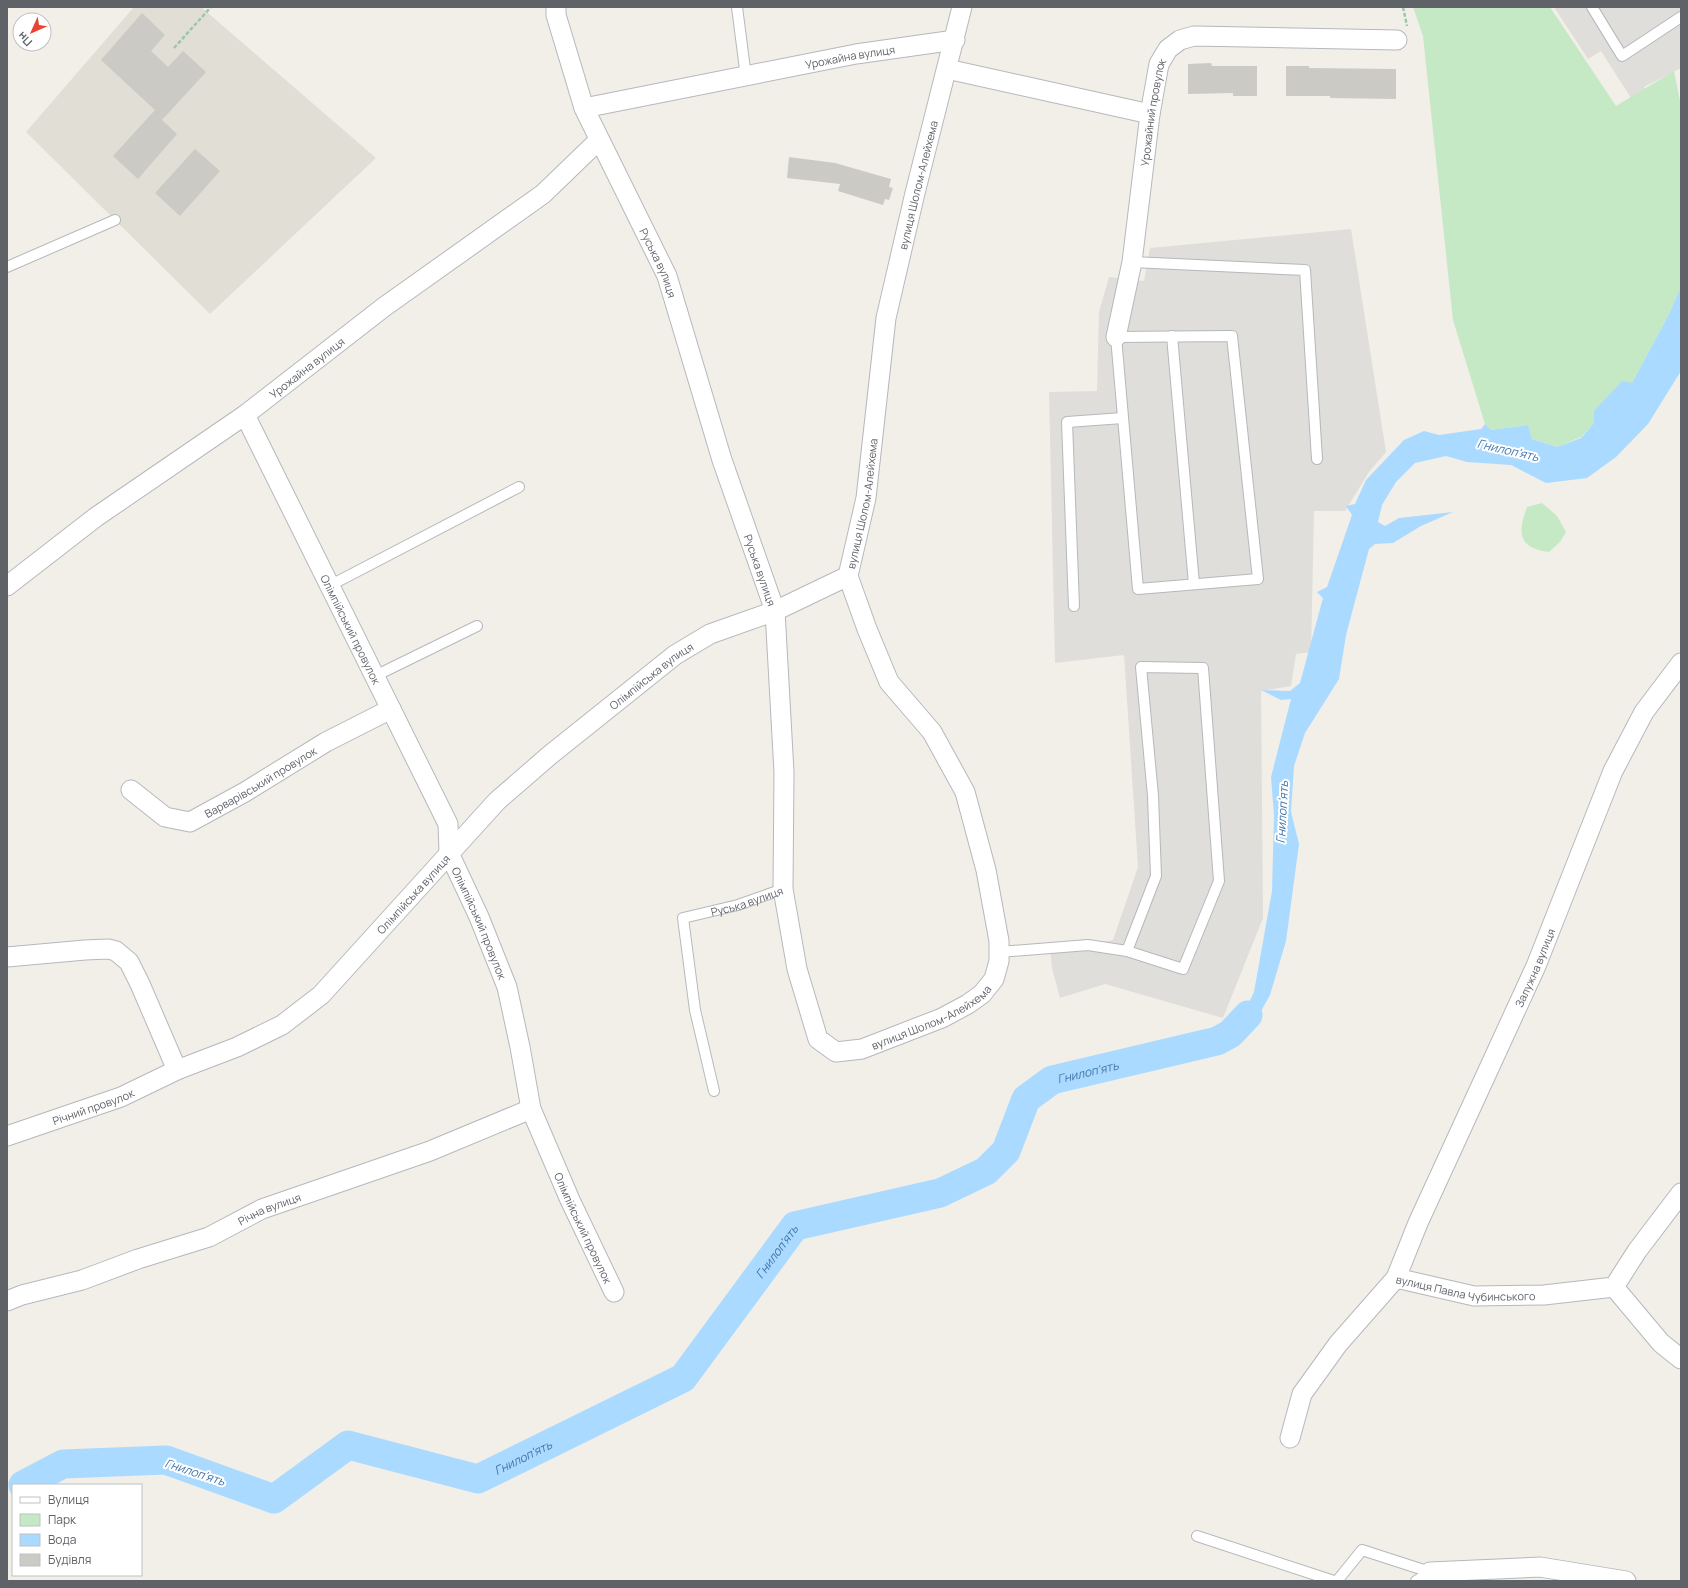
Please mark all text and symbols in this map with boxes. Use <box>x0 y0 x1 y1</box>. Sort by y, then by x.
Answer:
north arrow <box>12 12 52 52</box>
text: Пн <box>14 29 35 50</box>
street label: Урожайна вулиця <box>804 41 896 71</box>
street label: Урожайний провулок <box>1136 54 1169 167</box>
street label: вулиця Шолом-Алейхема <box>895 119 941 251</box>
street label: Руська вулиця <box>637 225 680 299</box>
street label: Урожайна вулиця <box>266 333 347 401</box>
water label: Гнилоп'ять <box>1476 435 1541 465</box>
street label: вулиця Шолом-Алейхема <box>842 438 880 570</box>
street label: Руська вулиця <box>741 532 780 608</box>
street label: Олімпійський провулок <box>318 572 385 687</box>
street label: Олімпійська вулиця <box>606 638 696 713</box>
street label: Варварівський провулок <box>202 742 319 820</box>
water label: Гнилоп'ять <box>1272 780 1292 844</box>
street label: Олімпійська вулиця <box>373 851 453 937</box>
street label: Олімпійський провулок <box>449 864 511 982</box>
street label: Руська вулиця <box>709 882 785 919</box>
street label: Залужна вулиця <box>1511 926 1558 1009</box>
street label: вулиця Шолом-Алейхема <box>869 981 994 1052</box>
water label: Гнилоп'ять <box>1055 1056 1121 1087</box>
street label: Річний провулок <box>50 1084 137 1127</box>
street label: Олімпійський провулок <box>551 1170 616 1286</box>
street label: Річна вулиця <box>235 1189 303 1228</box>
water label: Гнилоп'ять <box>751 1221 802 1281</box>
street label: вулиця Павла Чубинського <box>1395 1271 1536 1304</box>
water label: Гнилоп'ять <box>491 1435 555 1478</box>
water label: Гнилоп'ять <box>163 1454 228 1490</box>
legend <box>12 1484 142 1576</box>
text: Вулиця <box>48 1491 89 1508</box>
text: Парк <box>48 1511 77 1528</box>
text: Вода <box>48 1531 76 1548</box>
text: Будівля <box>48 1551 91 1568</box>

